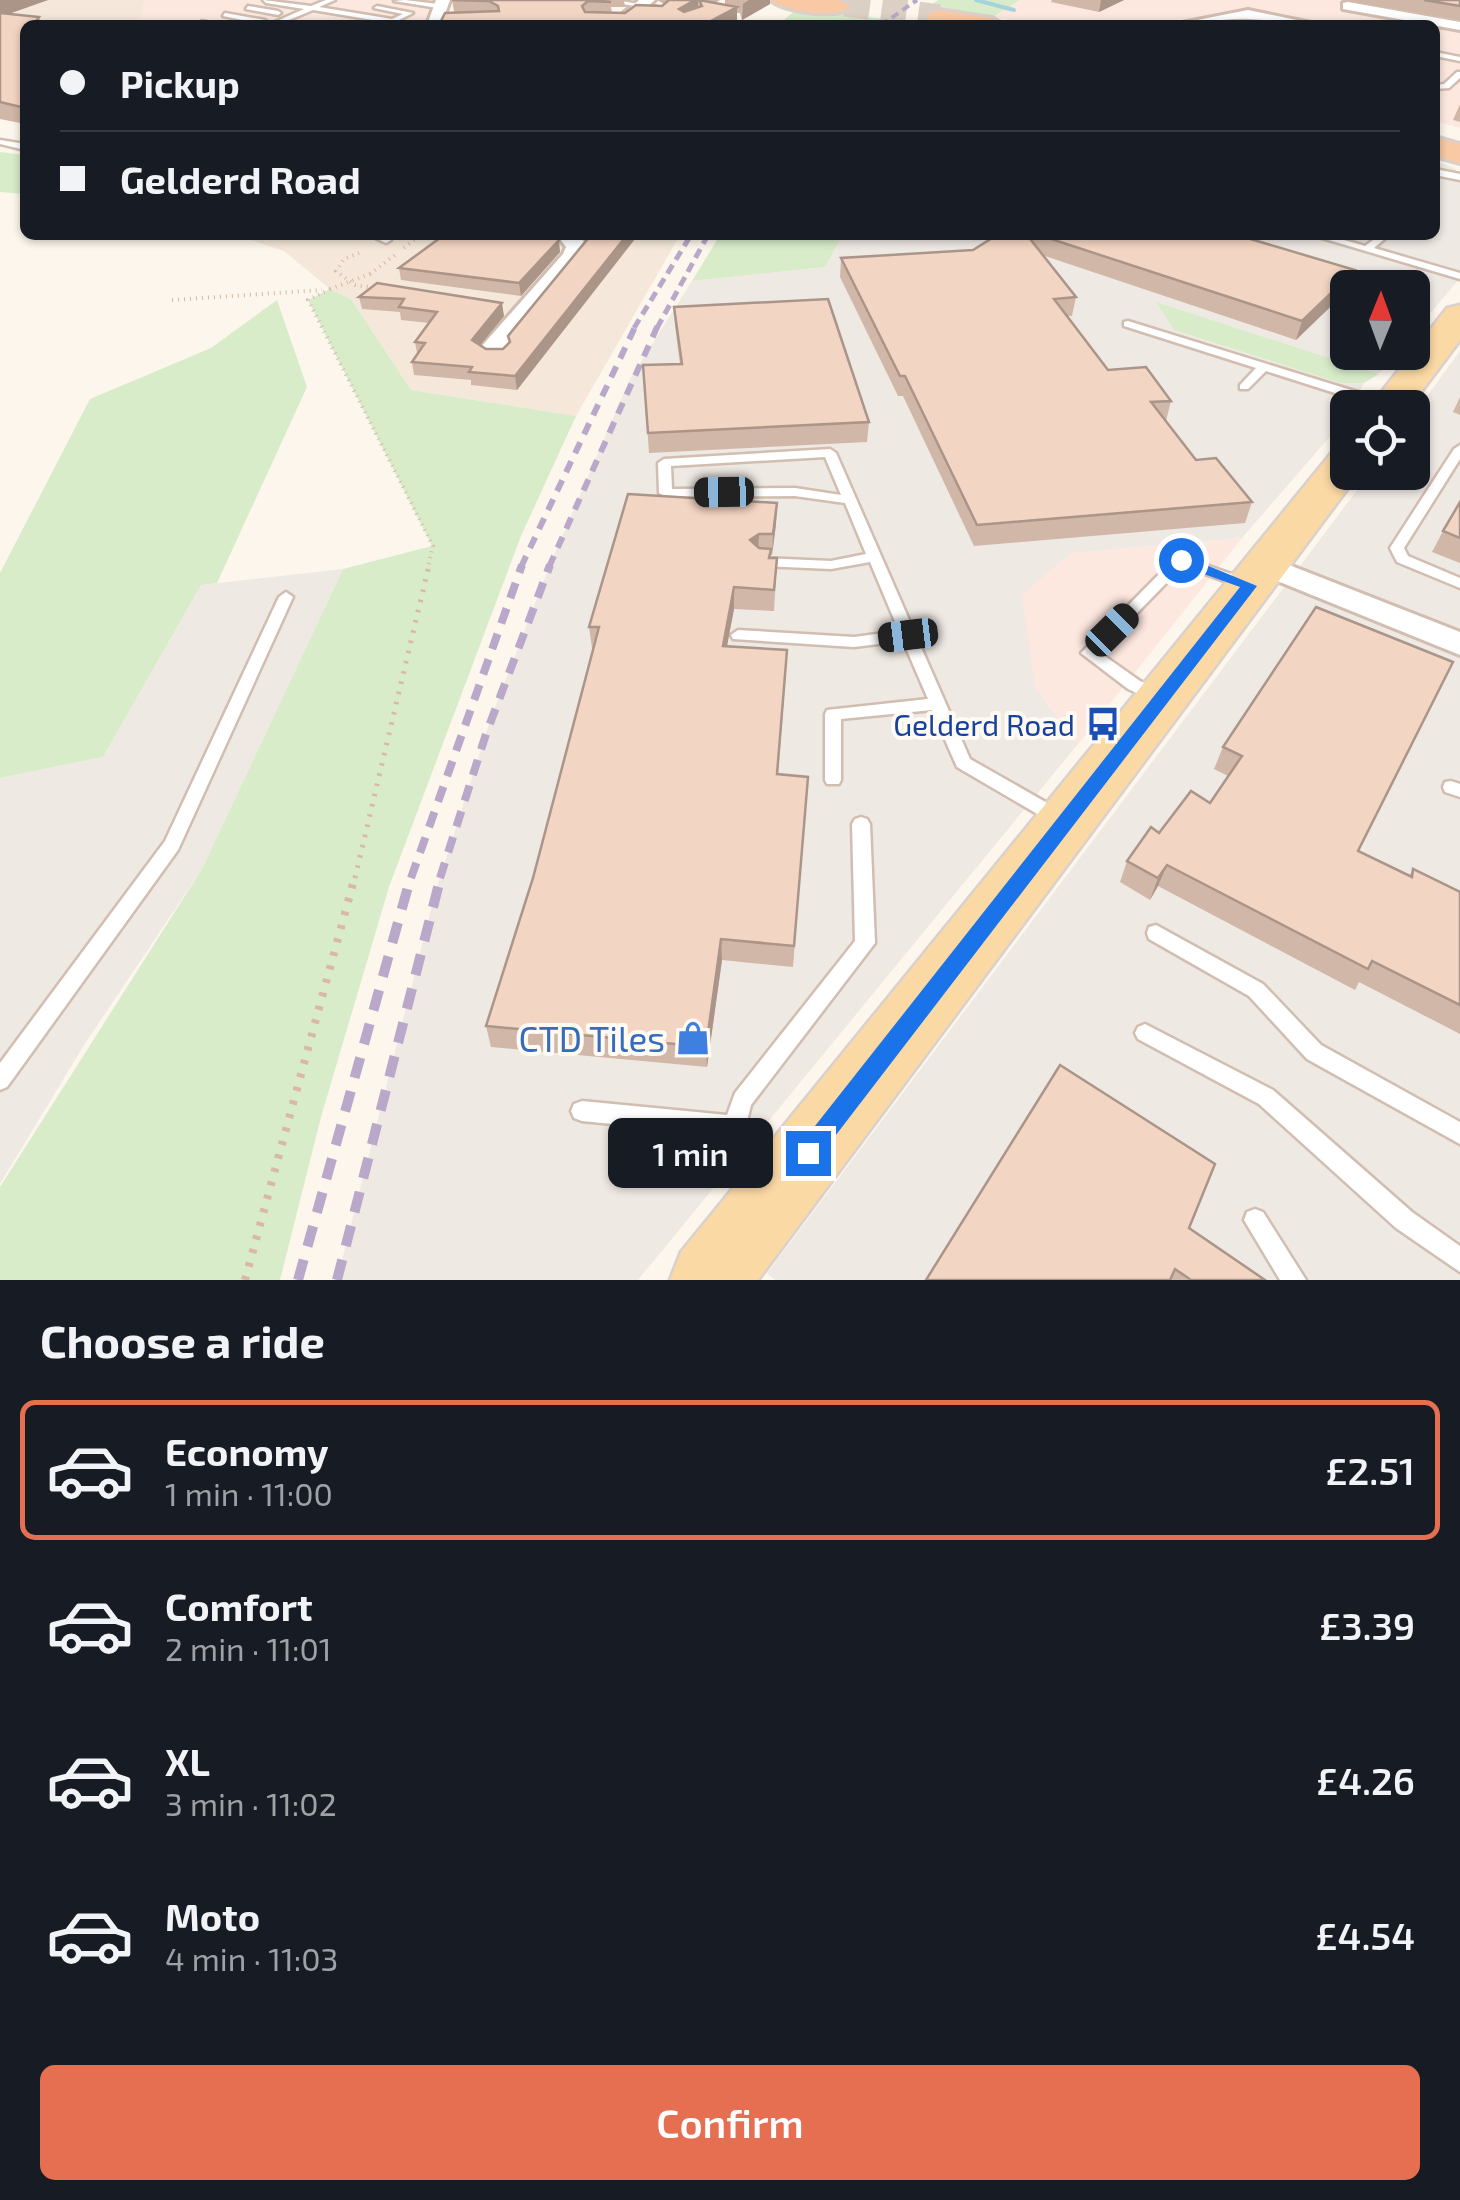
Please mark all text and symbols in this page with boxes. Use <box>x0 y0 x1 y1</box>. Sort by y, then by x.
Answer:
text: Pickup <box>120 60 240 106</box>
text: Gelderd Road <box>120 156 361 202</box>
north arrow <box>1330 270 1430 370</box>
map controls <box>1330 270 1430 490</box>
button: locate <box>1330 390 1430 490</box>
car <box>694 476 754 508</box>
route start <box>1159 538 1204 583</box>
car <box>1080 598 1144 662</box>
car <box>876 616 940 654</box>
bus stop icon: Gelderd Road <box>1084 705 1122 743</box>
place label: Gelderd Road <box>893 706 1075 742</box>
place label: CTD Tiles <box>518 1017 665 1059</box>
shop icon: CTD Tiles <box>674 1019 712 1057</box>
callout: 1 min <box>608 1118 773 1188</box>
route end <box>786 1131 831 1176</box>
text: 1 min <box>653 1134 728 1172</box>
text: Choose a ride <box>40 1313 325 1367</box>
icon: car <box>45 1425 135 1515</box>
text: Economy <box>165 1428 329 1474</box>
text: £2.51 <box>1326 1447 1415 1493</box>
text: 1 min · 11:00 <box>165 1474 333 1512</box>
icon: car <box>45 1580 135 1670</box>
text: Comfort <box>165 1583 313 1629</box>
text: £3.39 <box>1319 1602 1415 1648</box>
text: 2 min · 11:01 <box>165 1629 332 1667</box>
icon: car <box>45 1735 135 1825</box>
text: XL <box>165 1738 210 1784</box>
text: £4.26 <box>1316 1757 1415 1803</box>
text: 3 min · 11:02 <box>165 1784 337 1822</box>
icon: car <box>45 1890 135 1980</box>
text: Moto <box>165 1893 260 1939</box>
text: £4.54 <box>1316 1912 1415 1958</box>
text: 4 min · 11:03 <box>165 1939 338 1977</box>
button: Confirm <box>40 2065 1420 2180</box>

